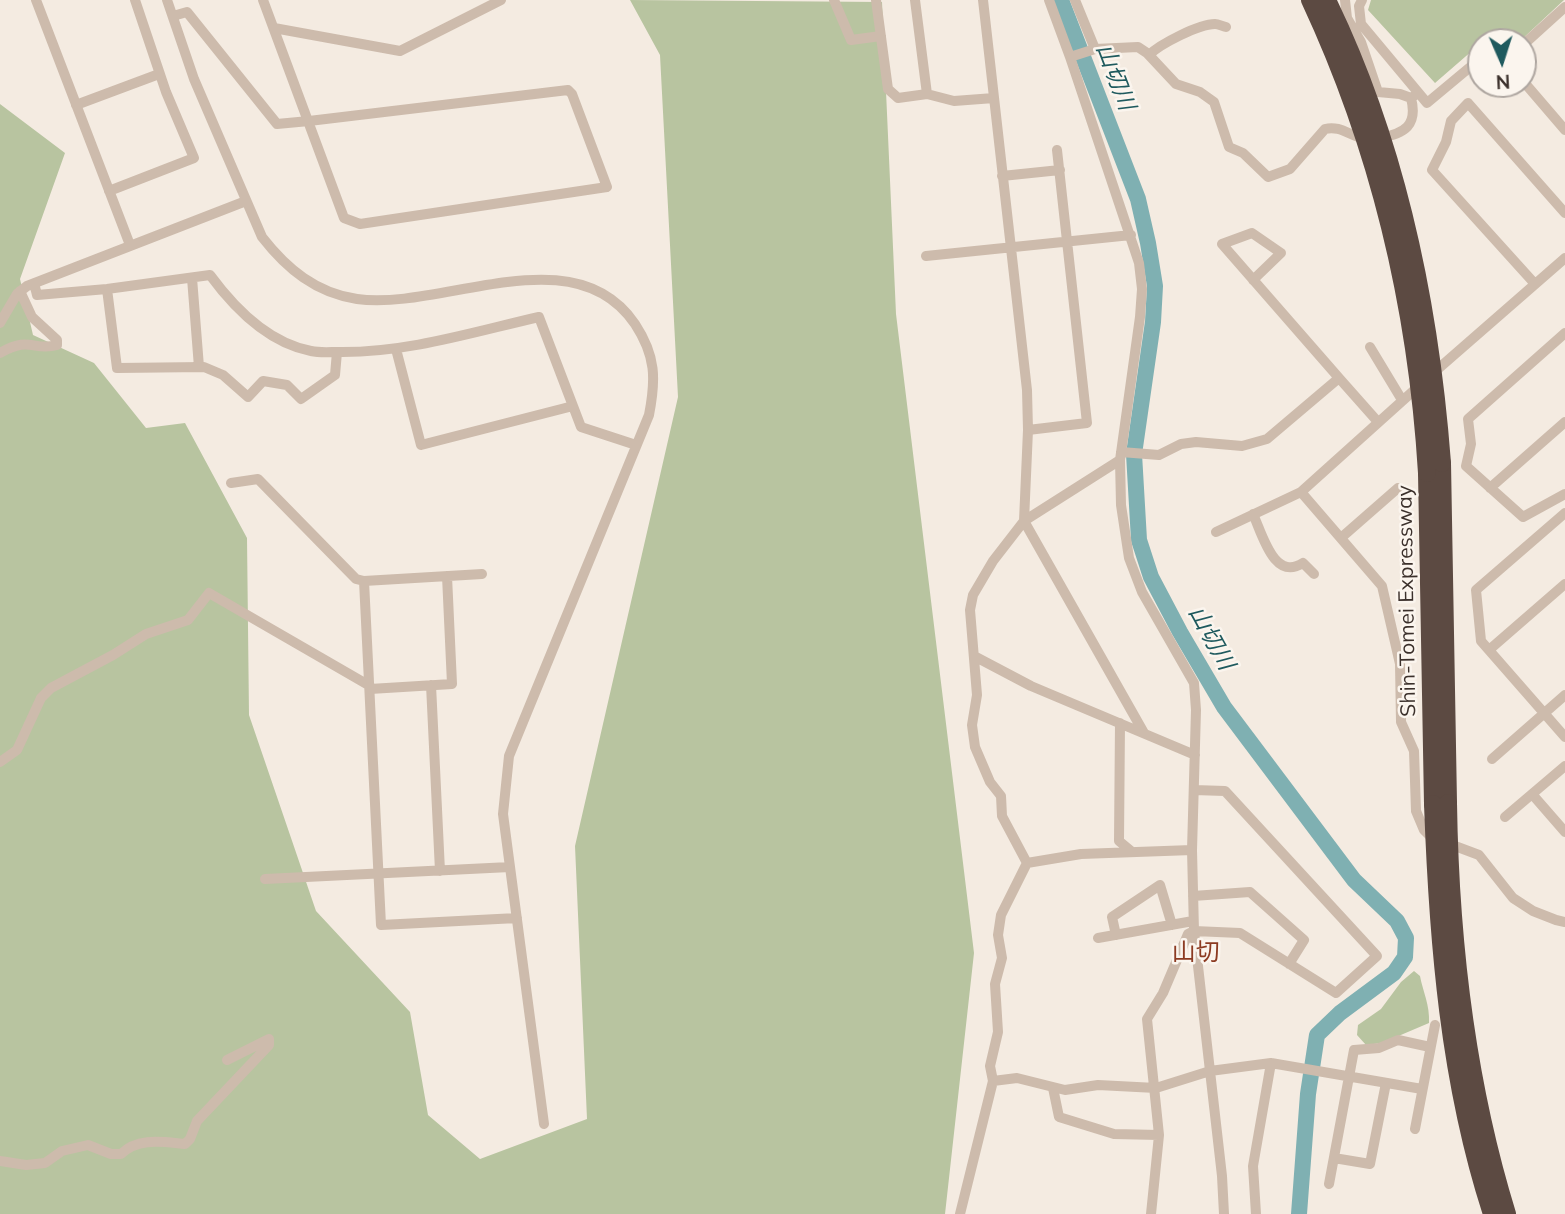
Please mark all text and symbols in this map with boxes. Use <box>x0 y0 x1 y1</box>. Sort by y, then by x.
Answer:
north arrow <box>1467 28 1537 98</box>
water label: 山切川 <box>1090 40 1140 114</box>
text: N <box>1495 70 1511 94</box>
street label: Shin-Tomei Expressway <box>1392 485 1422 717</box>
water label: 山切川 <box>1182 601 1240 675</box>
district label: 山切 <box>1172 939 1220 967</box>

